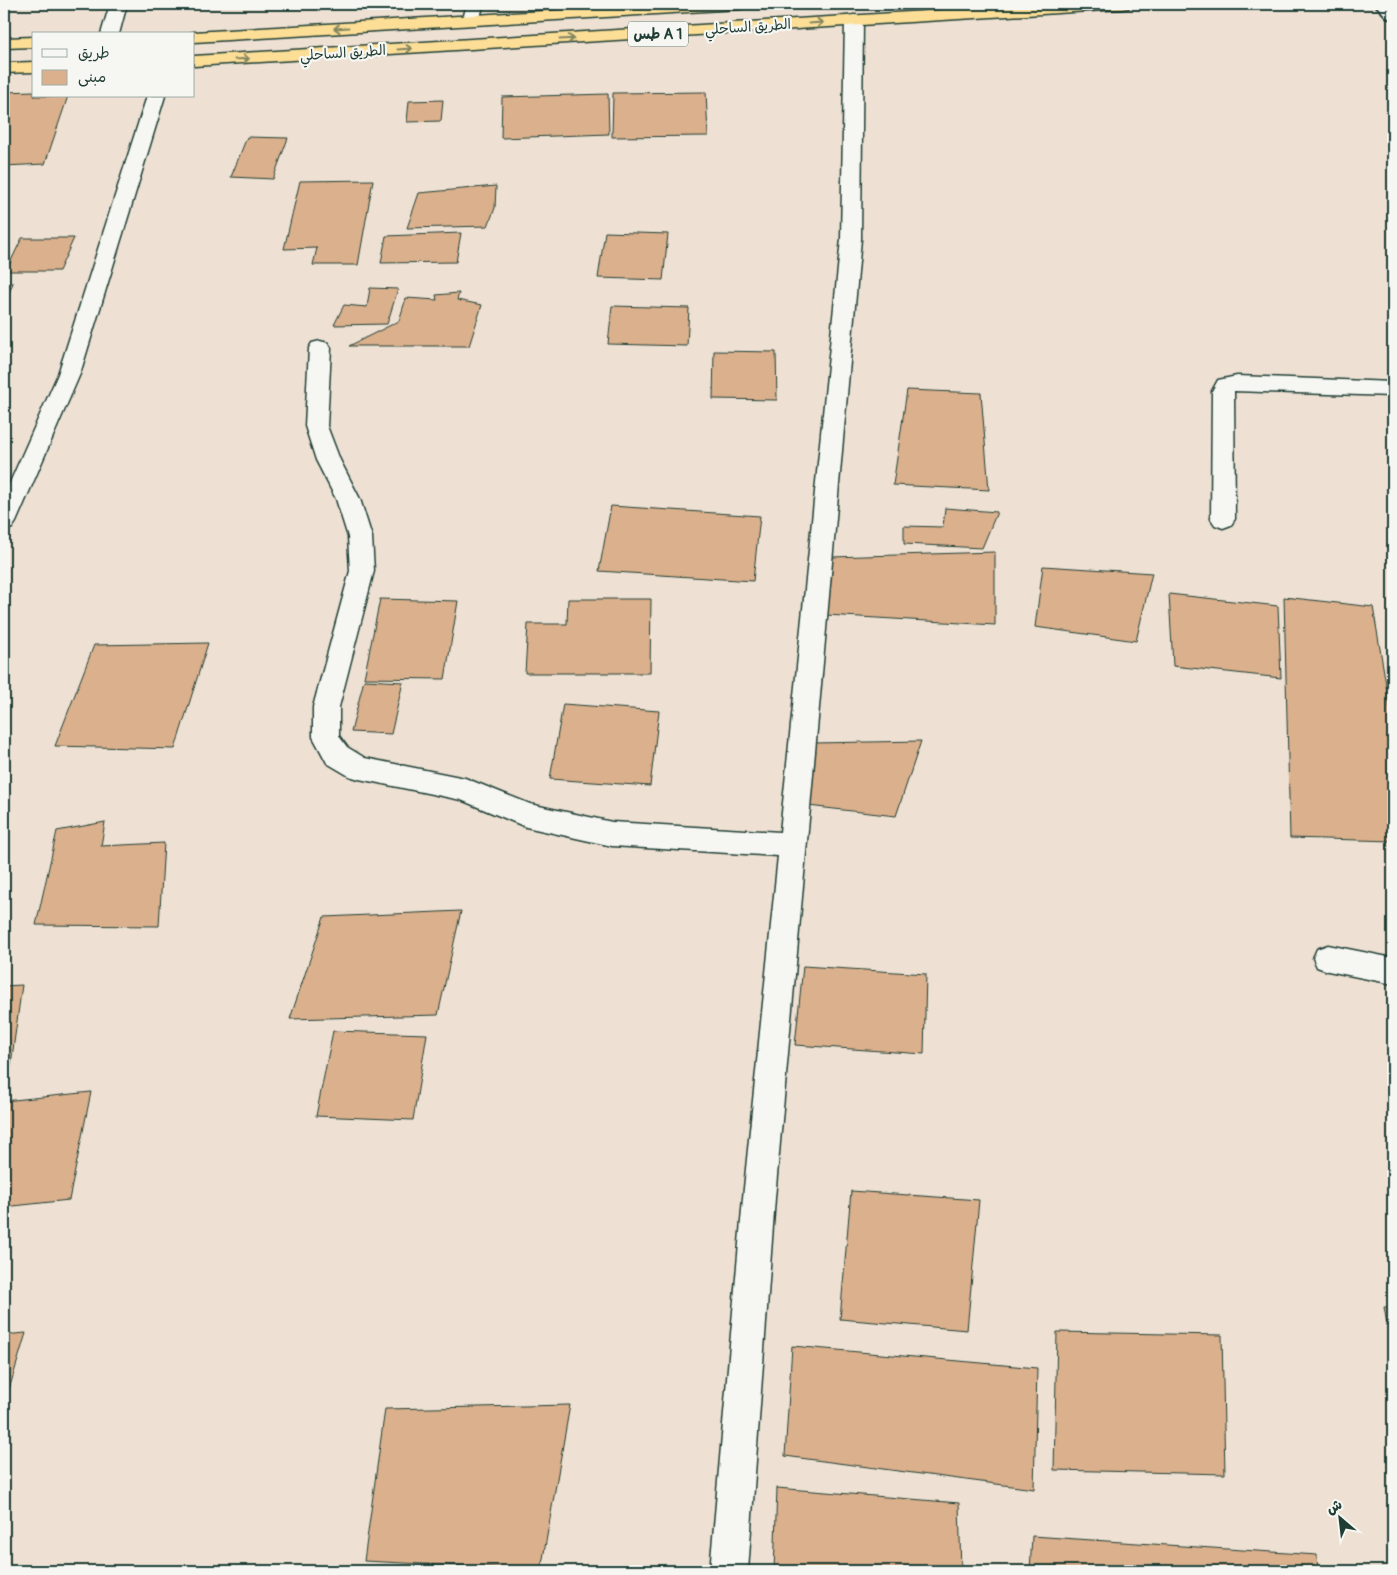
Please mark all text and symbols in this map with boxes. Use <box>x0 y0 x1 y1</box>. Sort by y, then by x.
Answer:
street label: الطريق الساحلي <box>704 16 792 42</box>
one-way arrow <box>808 18 824 27</box>
road number: طس A 1 <box>628 22 688 46</box>
one-way arrow <box>334 23 350 32</box>
legend <box>32 32 195 98</box>
one-way arrow <box>559 34 575 43</box>
street label: الطريق الساحلي <box>299 42 387 68</box>
text: طريق <box>78 44 110 63</box>
one-way arrow <box>396 44 412 53</box>
one-way arrow <box>234 54 250 63</box>
text: مبنى <box>78 68 106 87</box>
north arrow <box>1314 1492 1364 1542</box>
text: ش <box>1323 1496 1345 1518</box>

